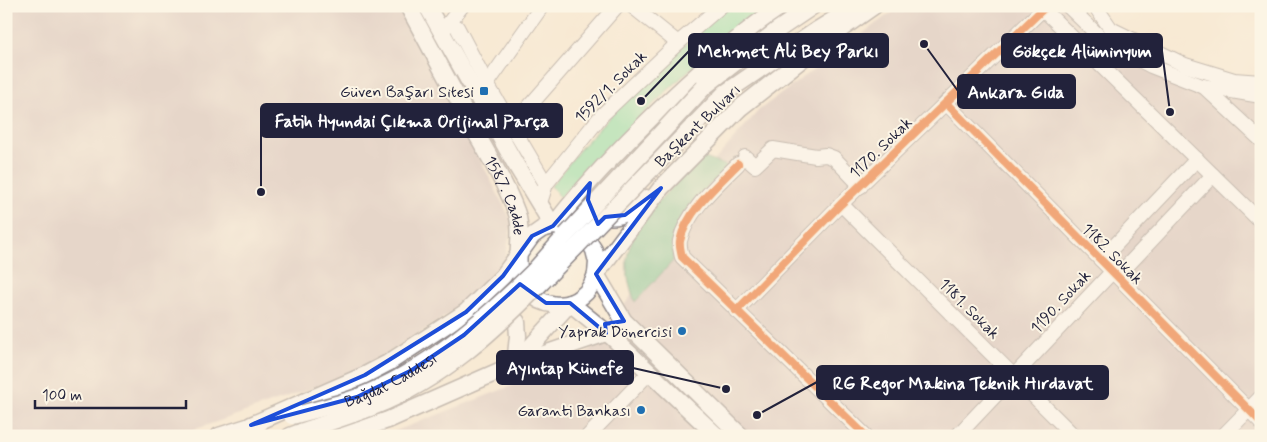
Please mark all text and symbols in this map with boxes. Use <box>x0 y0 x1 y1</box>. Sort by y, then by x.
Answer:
callout: Mehmet Ali Bey Parkı <box>689 34 888 67</box>
callout: Gökçek Alüminyum <box>1002 34 1162 67</box>
text: Mehmet Ali Bey Parkı <box>697 40 879 64</box>
text: Gökçek Alüminyum <box>1012 40 1152 64</box>
street label: 1592/1. Sokak <box>570 46 652 128</box>
callout: Ankara Gıda <box>958 75 1075 108</box>
street label: Başkent Bulvarı <box>651 80 745 172</box>
text: Ankara Gıda <box>967 81 1065 105</box>
place label: Güven Başarı Sitesi <box>340 82 474 103</box>
marker: Güven Başarı Sitesi <box>478 85 490 97</box>
callout: Fatih Hyundai Çıkma Orijinal Parça <box>261 104 562 137</box>
text: Fatih Hyundai Çıkma Orijinal Parça <box>275 110 549 134</box>
street label: 1170. Sokak <box>845 113 917 183</box>
street label: 1587. Cadde <box>479 152 528 235</box>
street label: 1182. Sokak <box>1077 219 1147 289</box>
street label: 1190. Sokak <box>1026 266 1096 338</box>
street label: 1181. Sokak <box>934 274 1004 344</box>
place label: Yaprak Dönercisi <box>558 322 672 343</box>
marker: Yaprak Dönercisi <box>676 325 688 337</box>
street label: Bağdat Caddesi <box>342 348 441 413</box>
callout: Ayıntap Künefe <box>497 351 633 384</box>
text: Ayıntap Künefe <box>507 357 623 381</box>
callout: RG Regor Makina Teknik Hırdavat <box>817 366 1108 399</box>
text: RG Regor Makina Teknik Hırdavat <box>833 372 1094 396</box>
scale bar <box>35 377 186 409</box>
text: 100 m <box>42 386 82 406</box>
place label: Garanti Bankası <box>517 401 631 422</box>
marker: Garanti Bankası <box>635 404 647 416</box>

